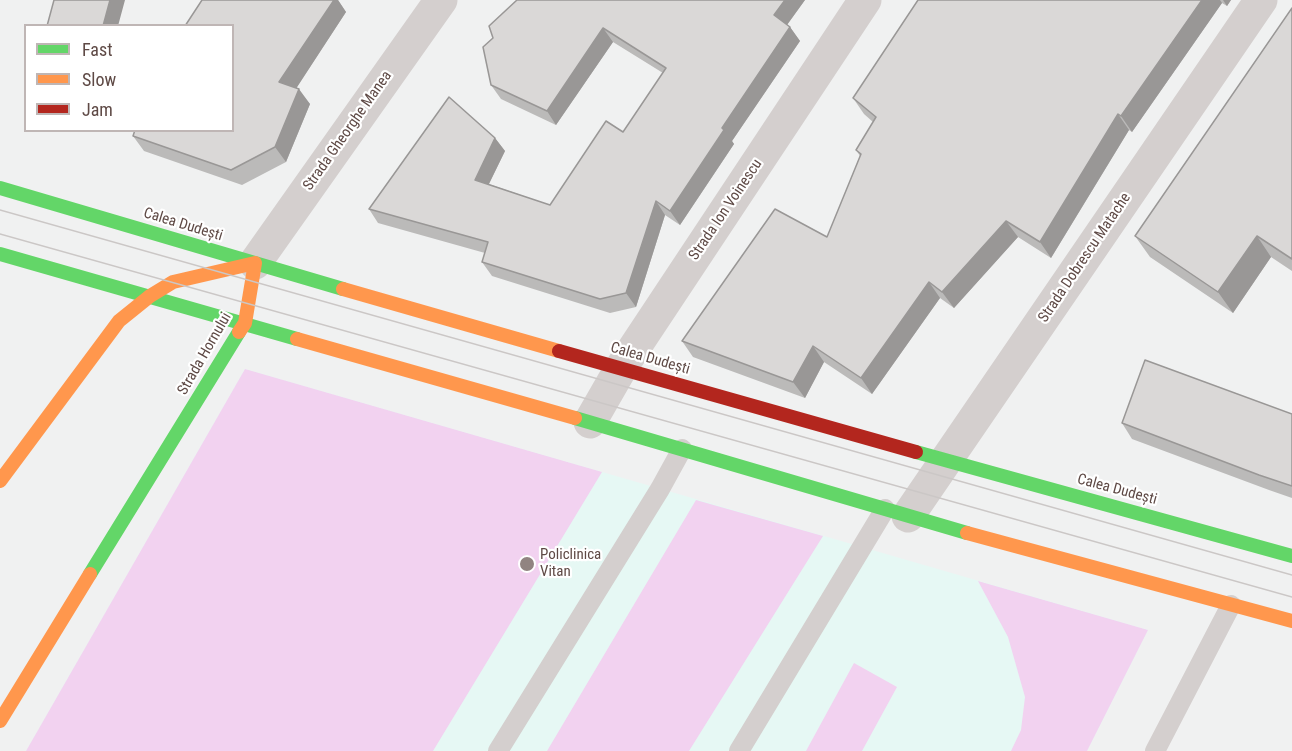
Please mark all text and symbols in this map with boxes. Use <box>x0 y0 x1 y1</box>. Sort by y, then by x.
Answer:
legend <box>24 24 234 132</box>
text: Fast <box>82 39 113 60</box>
street label: Strada Gheorghe Manea <box>300 68 396 194</box>
text: Slow <box>82 69 116 90</box>
text: Jam <box>82 99 113 120</box>
street label: Strada Ion Voinescu <box>686 156 766 264</box>
street label: Strada Dobrescu Matache <box>1035 190 1135 326</box>
street label: Calea Dudești <box>141 204 225 246</box>
street label: Strada Hornului <box>174 310 236 398</box>
street label: Calea Dudești <box>608 339 692 379</box>
street label: Calea Dudești <box>1075 471 1159 509</box>
place label: Policlinica Vitan <box>540 546 601 581</box>
marker: Policlinica Vitan <box>518 555 536 573</box>

